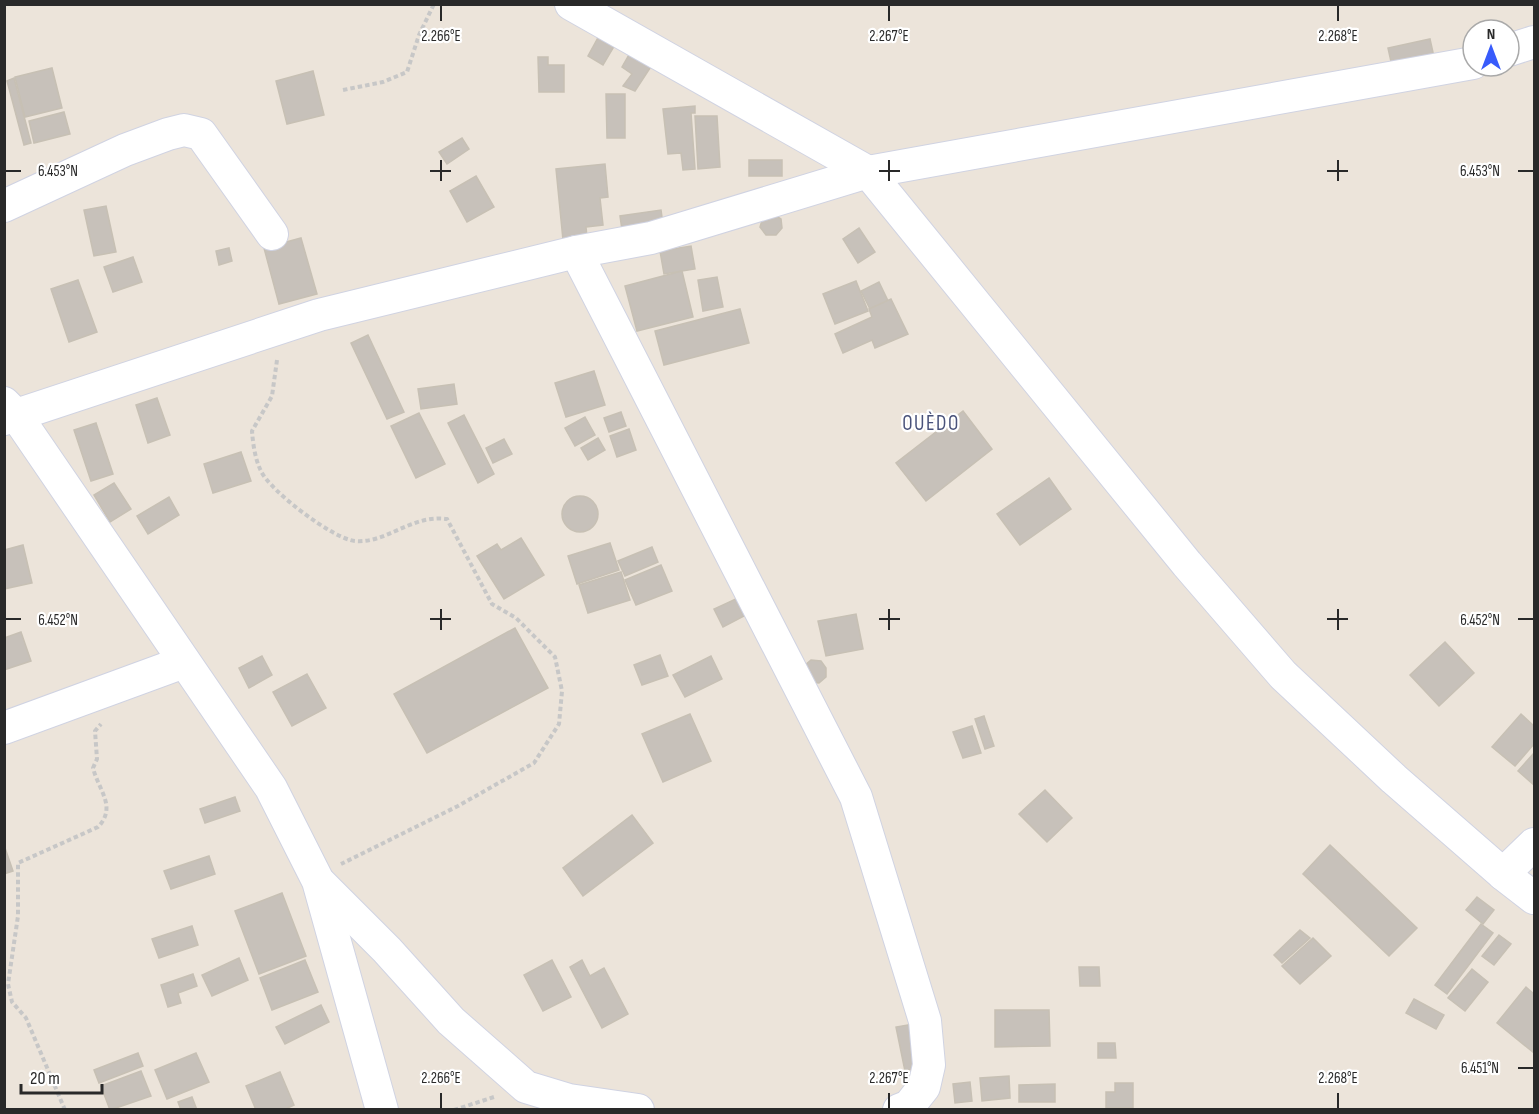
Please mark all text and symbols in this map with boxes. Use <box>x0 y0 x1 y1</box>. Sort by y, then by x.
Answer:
north arrow <box>1461 18 1521 78</box>
text: N <box>1487 25 1495 44</box>
text: 2.266°E <box>421 27 461 46</box>
text: 2.267°E <box>869 27 909 46</box>
text: 2.268°E <box>1318 27 1358 46</box>
text: 6.453°N <box>38 162 78 181</box>
text: 6.453°N <box>1460 162 1500 181</box>
district label: OUÈDO <box>902 411 960 436</box>
text: 6.452°N <box>38 611 78 630</box>
text: 6.452°N <box>1460 611 1500 630</box>
scale bar <box>21 1057 102 1095</box>
text: 6.451°N <box>1461 1059 1499 1078</box>
text: 20 m <box>30 1068 60 1089</box>
text: 2.266°E <box>421 1069 461 1088</box>
text: 2.267°E <box>869 1069 909 1088</box>
text: 2.268°E <box>1318 1069 1358 1088</box>

